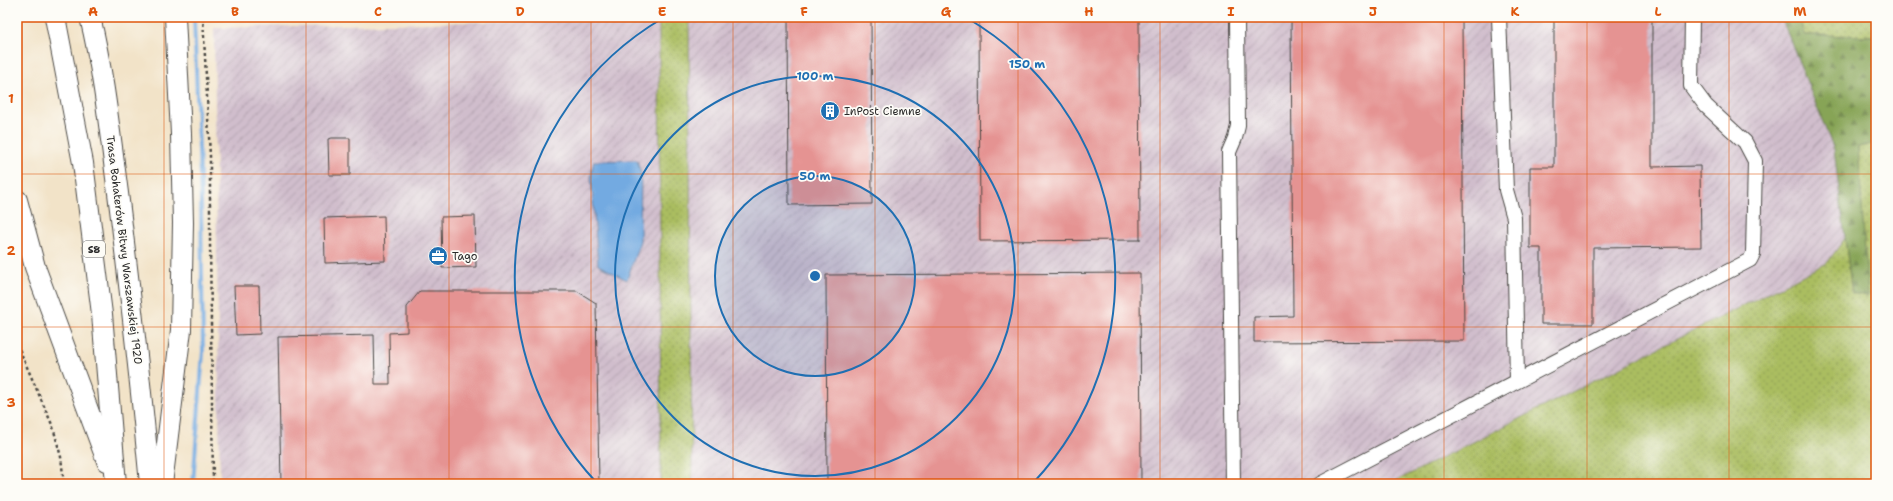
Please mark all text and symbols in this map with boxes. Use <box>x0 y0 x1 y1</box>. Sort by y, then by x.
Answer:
text: A <box>88 3 98 20</box>
text: B <box>231 3 239 20</box>
text: C <box>374 3 382 20</box>
text: D <box>515 3 525 20</box>
text: E <box>658 3 667 20</box>
text: F <box>800 3 808 20</box>
text: G <box>941 3 952 20</box>
text: H <box>1084 3 1094 20</box>
text: I <box>1227 3 1235 20</box>
text: J <box>1369 3 1377 20</box>
text: K <box>1511 3 1520 20</box>
text: L <box>1654 3 1662 20</box>
text: M <box>1793 3 1807 20</box>
text: 150 m <box>1009 56 1045 72</box>
text: 100 m <box>797 68 834 84</box>
text: 1 <box>8 90 14 107</box>
building icon: InPost Ciemne <box>819 100 841 122</box>
place label: InPost Ciemne <box>844 104 921 119</box>
street label: Trasa Bohaterów Bitwy Warszawskiej 1920 <box>102 135 146 365</box>
text: 50 m <box>800 168 831 184</box>
road number: S8 <box>83 241 105 257</box>
text: 2 <box>6 242 16 259</box>
office icon: Tago <box>427 245 449 267</box>
place label: Tago <box>452 249 478 264</box>
centre of rings <box>808 269 822 283</box>
text: 3 <box>6 394 16 411</box>

